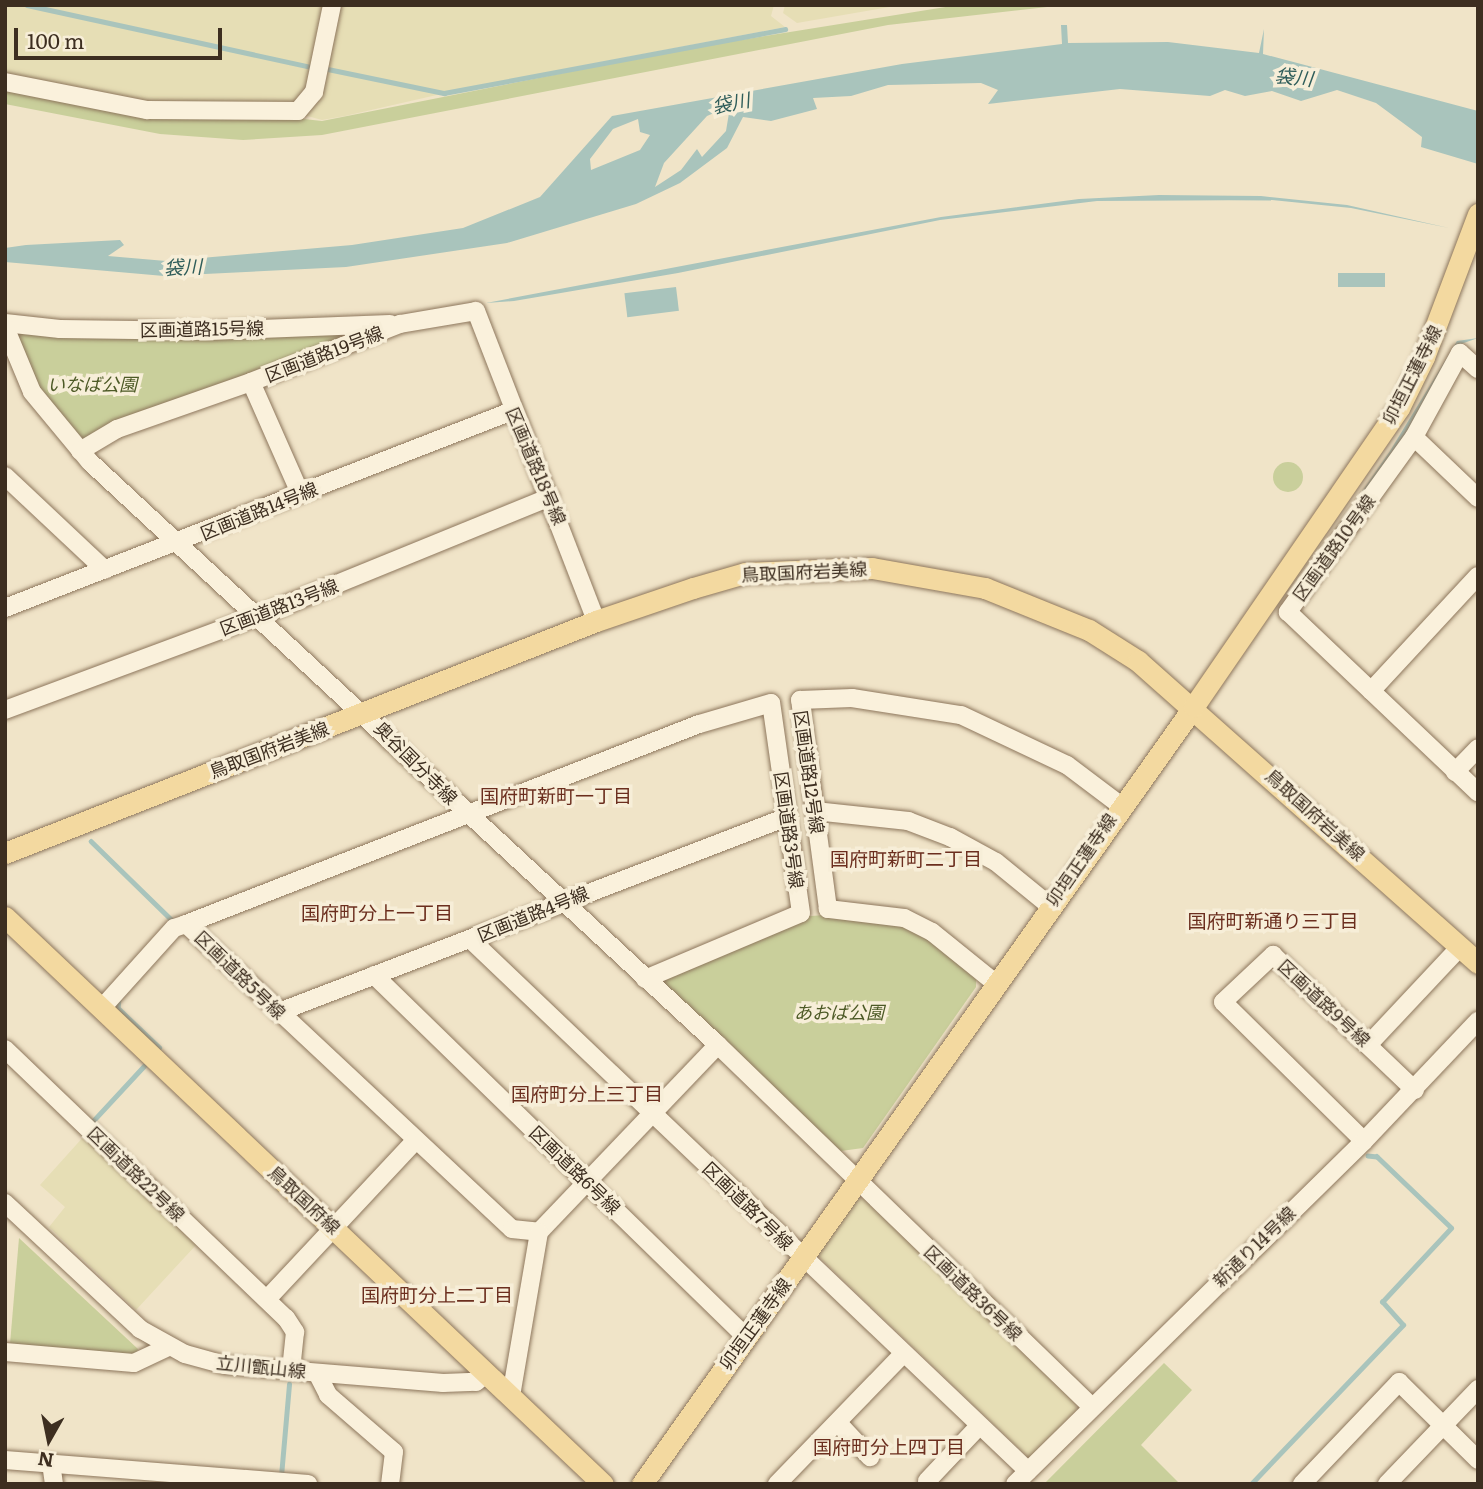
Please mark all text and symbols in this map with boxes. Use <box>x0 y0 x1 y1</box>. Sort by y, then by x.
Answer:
scale bar <box>18 14 226 58</box>
text: 100 m <box>27 24 84 55</box>
water label: 袋川 <box>1274 64 1314 90</box>
water label: 袋川 <box>710 88 752 118</box>
water label: 袋川 <box>164 255 202 279</box>
street label: 区画道路15号線 <box>140 317 264 341</box>
street label: 区画道路19号線 <box>262 322 386 386</box>
street label: 卯垣正蓮寺線 <box>1378 322 1446 428</box>
park label: いなば公園 <box>47 373 137 395</box>
street label: 区画道路18号線 <box>502 404 570 528</box>
street label: 区画道路14号線 <box>197 478 321 544</box>
street label: 区画道路10号線 <box>1288 491 1380 605</box>
street label: 鳥取国府岩美線 <box>741 558 867 586</box>
street label: 区画道路13号線 <box>217 575 341 639</box>
street label: 区画道路12号線 <box>790 709 828 835</box>
street label: 鳥取国府岩美線 <box>206 717 332 783</box>
street label: 奥谷国分寺線 <box>370 717 462 809</box>
street label: 鳥取国府岩美線 <box>1261 765 1369 865</box>
street label: 区画道路3号線 <box>770 770 808 890</box>
district label: 国府町新町一丁目 <box>480 785 632 807</box>
street label: 卯垣正蓮寺線 <box>1041 810 1121 910</box>
district label: 国府町新町二丁目 <box>830 848 982 870</box>
street label: 区画道路4号線 <box>474 882 592 946</box>
district label: 国府町分上一丁目 <box>301 902 453 924</box>
district label: 国府町新通り三丁目 <box>1188 910 1358 932</box>
street label: 区画道路5号線 <box>190 927 290 1023</box>
street label: 区画道路9号線 <box>1274 955 1374 1051</box>
park label: あおば公園 <box>794 1001 884 1023</box>
district label: 国府町分上三丁目 <box>511 1083 663 1105</box>
street label: 区画道路6号線 <box>525 1121 625 1219</box>
street label: 区画道路22号線 <box>83 1122 189 1226</box>
street label: 区画道路7号線 <box>698 1158 798 1254</box>
street label: 鳥取国府線 <box>264 1161 344 1239</box>
street label: 新通り14号線 <box>1208 1202 1300 1292</box>
street label: 区画道路36号線 <box>920 1241 1026 1345</box>
street label: 卯垣正蓮寺線 <box>715 1274 795 1374</box>
district label: 国府町分上二丁目 <box>361 1284 513 1306</box>
street label: 立川甑山線 <box>215 1352 307 1382</box>
north arrow <box>14 1405 84 1475</box>
district label: 国府町分上四丁目 <box>813 1436 965 1458</box>
text: N <box>36 1446 56 1476</box>

